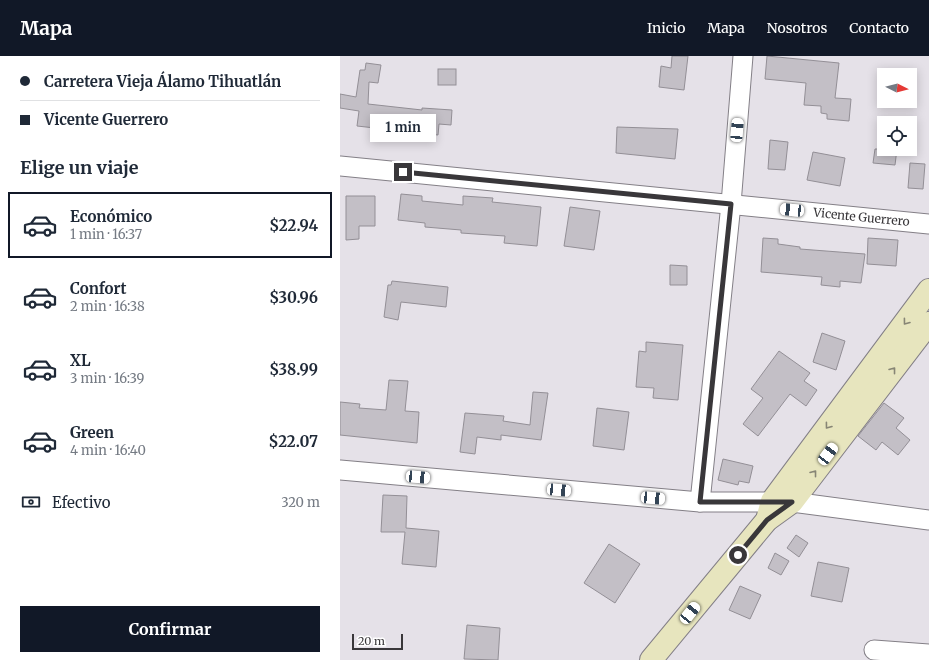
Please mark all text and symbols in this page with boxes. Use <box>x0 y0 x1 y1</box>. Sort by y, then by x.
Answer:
text: Mapa <box>20 16 72 40</box>
text: Inicio <box>647 19 685 37</box>
text: Mapa <box>707 19 745 37</box>
text: Nosotros <box>767 19 827 37</box>
text: Contacto <box>849 19 909 37</box>
north arrow <box>877 68 917 108</box>
map controls <box>877 68 917 156</box>
text: Carretera Vieja Álamo Tihuatlán <box>44 72 281 91</box>
text: Vicente Guerrero <box>44 110 168 129</box>
callout: 1 min <box>370 114 436 142</box>
button: locate <box>877 116 917 156</box>
car <box>730 118 744 142</box>
text: 1 min <box>385 119 421 136</box>
text: Elige un viaje <box>20 156 139 179</box>
route end <box>394 163 412 181</box>
car <box>779 203 805 217</box>
street label: Vicente Guerrero <box>812 205 910 229</box>
icon: car <box>22 207 58 243</box>
text: Económico <box>70 207 152 226</box>
text: $22.94 <box>269 216 318 235</box>
text: 1 min · 16:37 <box>70 226 142 243</box>
icon: car <box>22 279 58 315</box>
text: Confort <box>70 279 127 298</box>
text: $30.96 <box>269 288 318 307</box>
text: 2 min · 16:38 <box>70 298 145 315</box>
one-way arrow <box>903 317 910 324</box>
icon: car <box>22 351 58 387</box>
text: XL <box>70 351 91 370</box>
text: $38.99 <box>269 360 318 379</box>
one-way arrow <box>888 368 895 375</box>
text: 3 min · 16:39 <box>70 370 144 387</box>
one-way arrow <box>826 421 833 428</box>
icon: car <box>22 423 58 459</box>
text: Green <box>70 423 114 442</box>
text: $22.07 <box>269 432 318 451</box>
car <box>816 441 840 467</box>
text: 4 min · 16:40 <box>70 442 146 459</box>
car <box>406 470 430 484</box>
one-way arrow <box>809 471 816 478</box>
car <box>547 483 571 497</box>
icon: cash <box>20 491 42 513</box>
car <box>641 491 665 505</box>
text: Efectivo <box>52 493 110 512</box>
text: 320 m <box>281 494 320 511</box>
route start <box>729 546 747 564</box>
car <box>678 600 702 626</box>
button: Confirmar <box>20 606 320 652</box>
scale bar <box>352 632 403 651</box>
text: 20 m <box>358 634 385 648</box>

